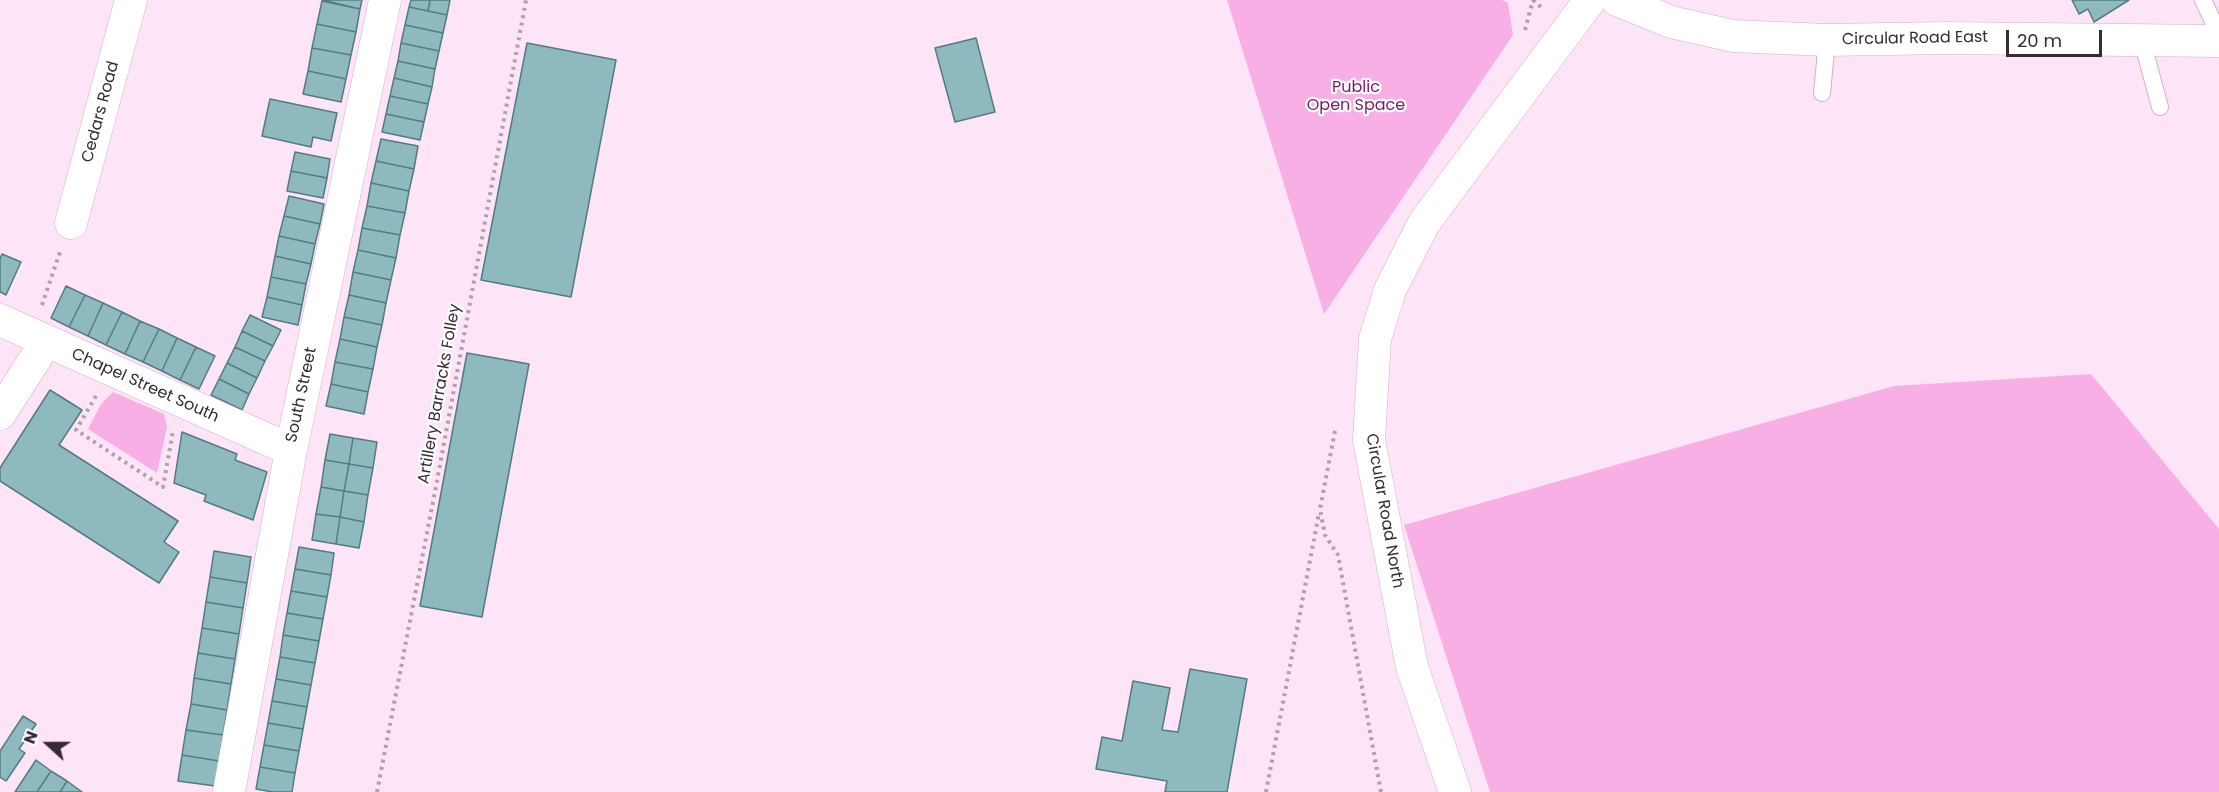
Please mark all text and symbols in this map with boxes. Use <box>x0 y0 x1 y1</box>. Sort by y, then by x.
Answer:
scale bar <box>2009 18 2105 56</box>
street label: Circular Road East <box>1842 28 1988 50</box>
text: 20 m <box>2017 28 2062 53</box>
street label: Cedars Road <box>78 59 124 165</box>
park label: Public Open Space <box>1307 78 1405 116</box>
street label: Artillery Barracks Folley <box>415 302 465 486</box>
street label: Chapel Street South <box>68 345 222 427</box>
street label: South Street <box>283 346 321 444</box>
street label: Circular Road North <box>1361 432 1407 590</box>
north arrow <box>18 714 78 774</box>
text: N <box>18 728 44 747</box>

